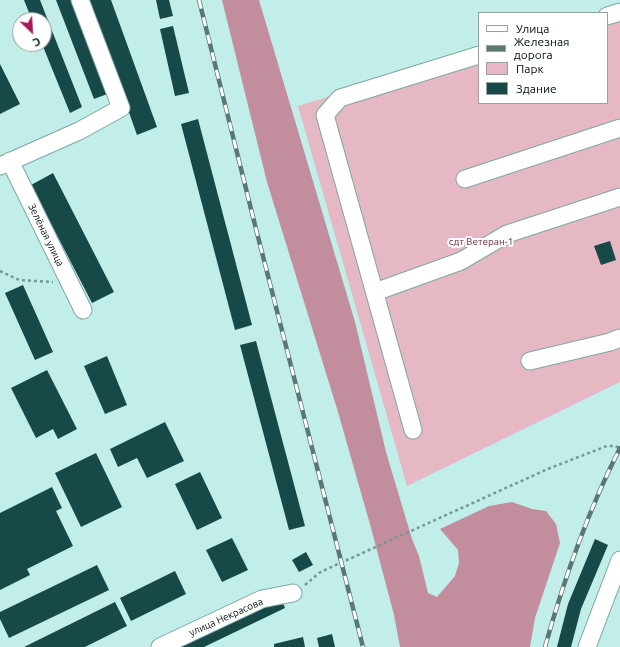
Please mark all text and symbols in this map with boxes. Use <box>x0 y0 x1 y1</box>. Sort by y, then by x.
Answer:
north arrow <box>12 12 52 52</box>
legend <box>478 12 608 104</box>
text: Улица <box>516 22 549 35</box>
text: С <box>31 35 42 49</box>
text: Железная дорога <box>514 35 570 61</box>
text: Парк <box>516 62 544 75</box>
text: Здание <box>516 82 557 95</box>
street label: Зелёная улица <box>26 202 66 268</box>
park label: сдт Ветеран-1 <box>449 236 513 248</box>
street label: улица Некрасова <box>187 595 265 639</box>

